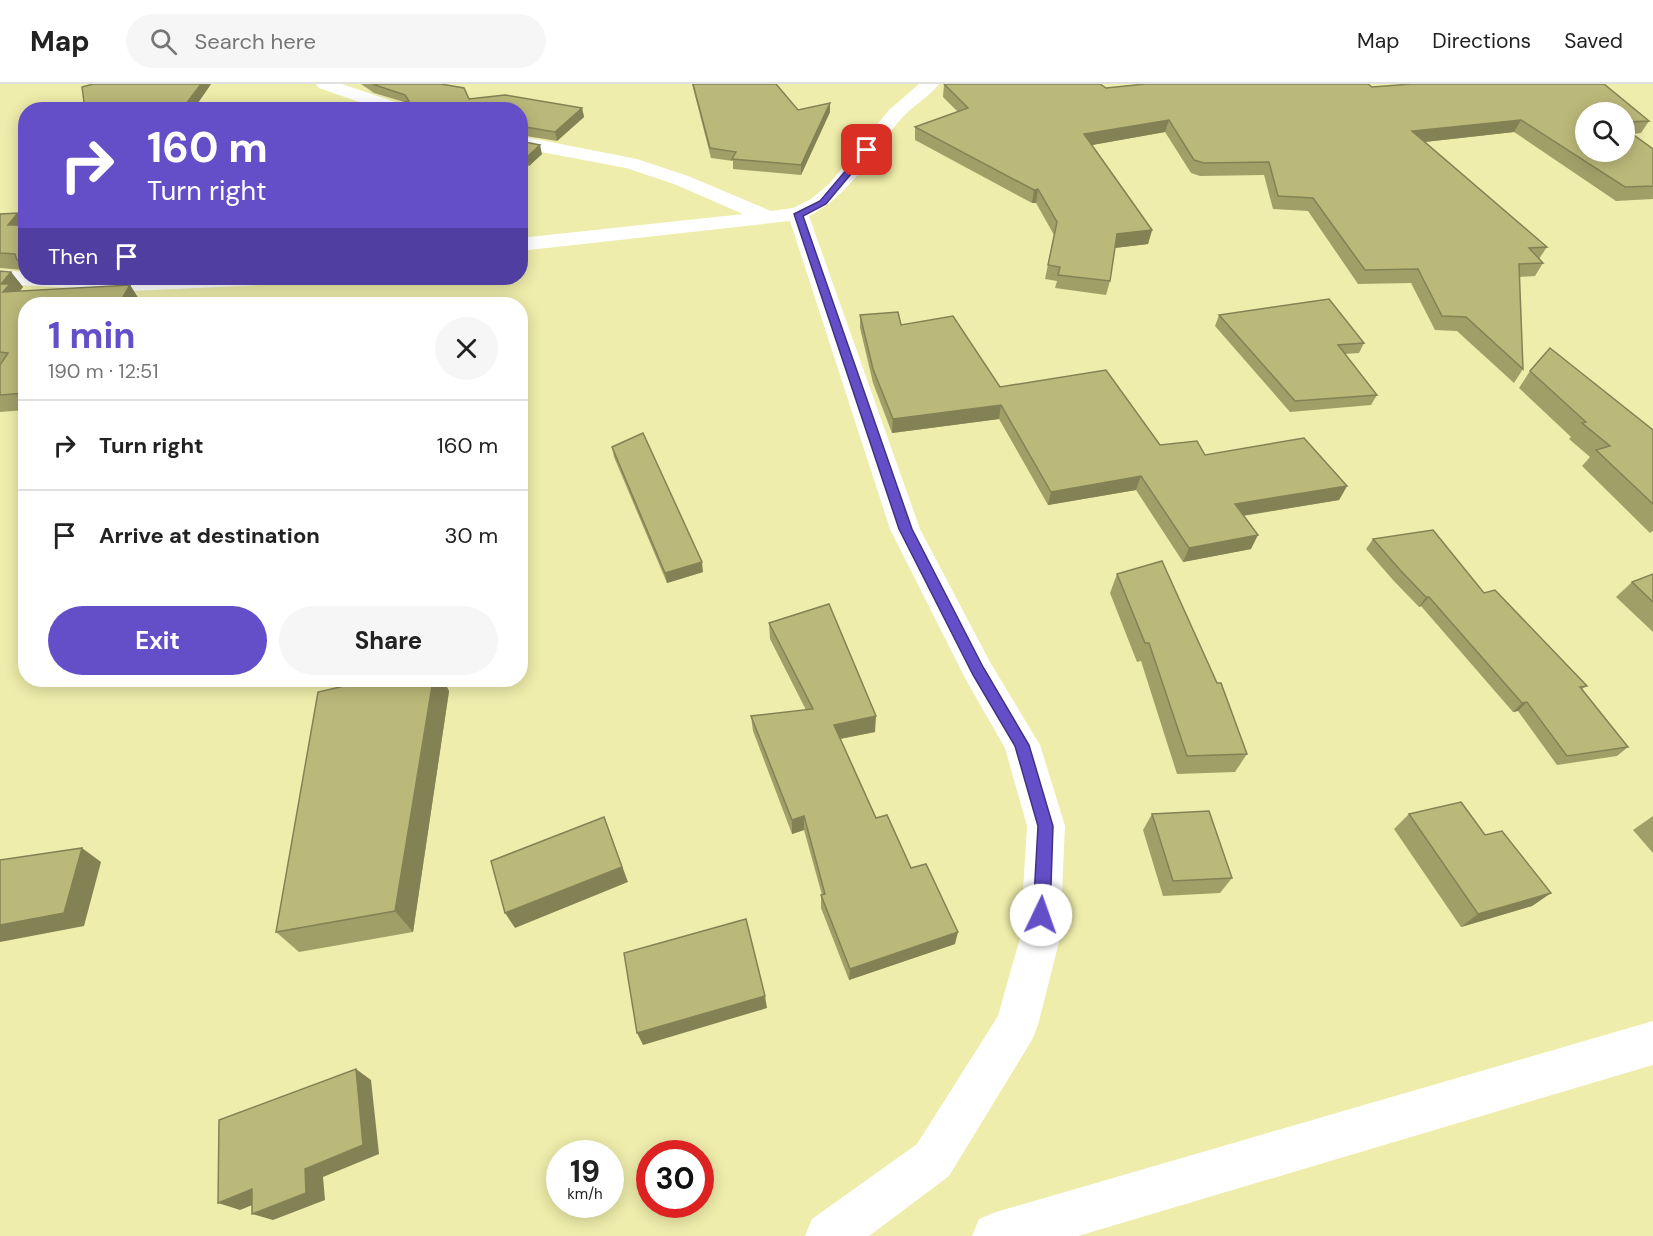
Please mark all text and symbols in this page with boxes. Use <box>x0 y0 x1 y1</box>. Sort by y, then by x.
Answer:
search box <box>126 14 546 68</box>
text: Map <box>30 23 90 60</box>
icon: search <box>147 25 180 58</box>
text: Search here <box>195 27 316 56</box>
text: Map <box>1357 27 1399 55</box>
text: Directions <box>1432 27 1531 55</box>
text: Saved <box>1564 27 1623 55</box>
map controls <box>1575 102 1635 162</box>
button: search <box>1575 102 1635 162</box>
text: 160 m <box>147 120 268 175</box>
pin <box>841 124 892 175</box>
icon: right <box>48 126 126 204</box>
icon: arrive <box>850 133 883 166</box>
text: Turn right <box>147 173 267 208</box>
icon: arrive <box>110 240 143 273</box>
text: Then <box>48 242 98 271</box>
text: 1 min <box>48 312 136 359</box>
button: close <box>435 317 498 380</box>
text: 190 m · 12:51 <box>48 358 158 384</box>
icon: right <box>48 429 81 462</box>
text: Turn right <box>99 431 204 460</box>
text: 160 m <box>437 431 498 460</box>
icon: arrive <box>48 519 81 552</box>
text: Arrive at destination <box>99 521 320 550</box>
text: 30 m <box>444 521 498 550</box>
button: Exit <box>48 606 267 675</box>
button: Share <box>279 606 498 675</box>
position arrow <box>1009 883 1073 947</box>
speed limit sign: 30 <box>636 1140 714 1218</box>
text: 19 <box>570 1152 600 1191</box>
text: km/h <box>567 1184 603 1204</box>

